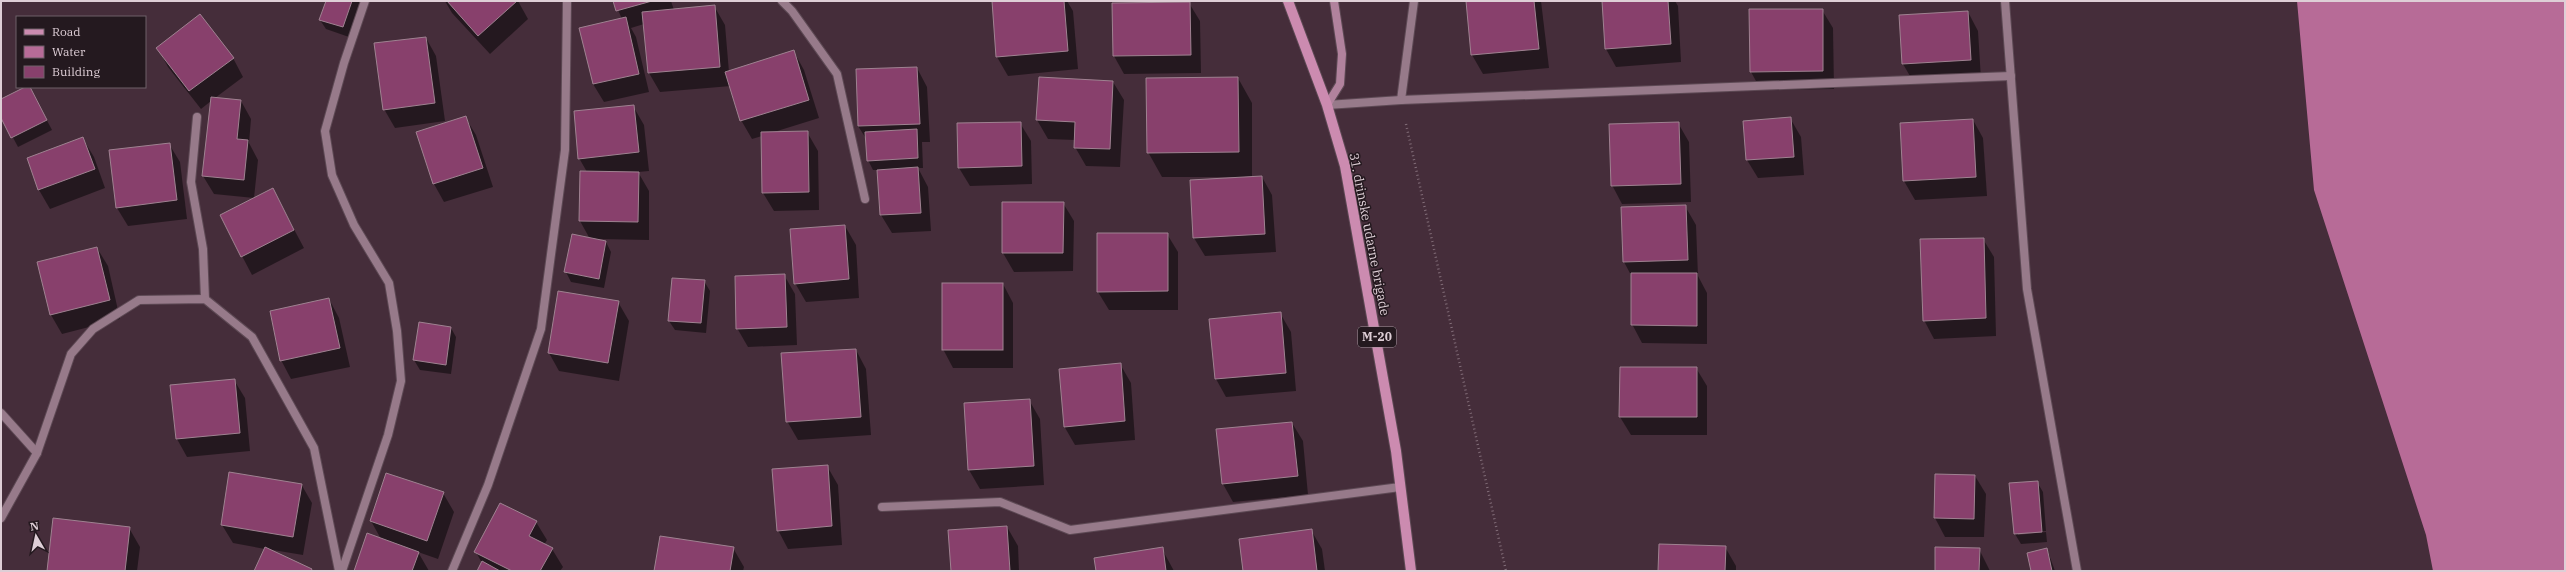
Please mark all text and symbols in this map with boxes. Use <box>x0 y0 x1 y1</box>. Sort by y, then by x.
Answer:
legend <box>16 16 146 88</box>
text: Road <box>52 24 81 39</box>
text: Water <box>52 44 86 59</box>
text: Building <box>52 64 100 79</box>
street label: 31. drinske udarne brigade <box>1345 151 1394 317</box>
road number: M-20 <box>1358 327 1396 347</box>
north arrow <box>16 516 56 556</box>
text: N <box>29 518 40 534</box>

